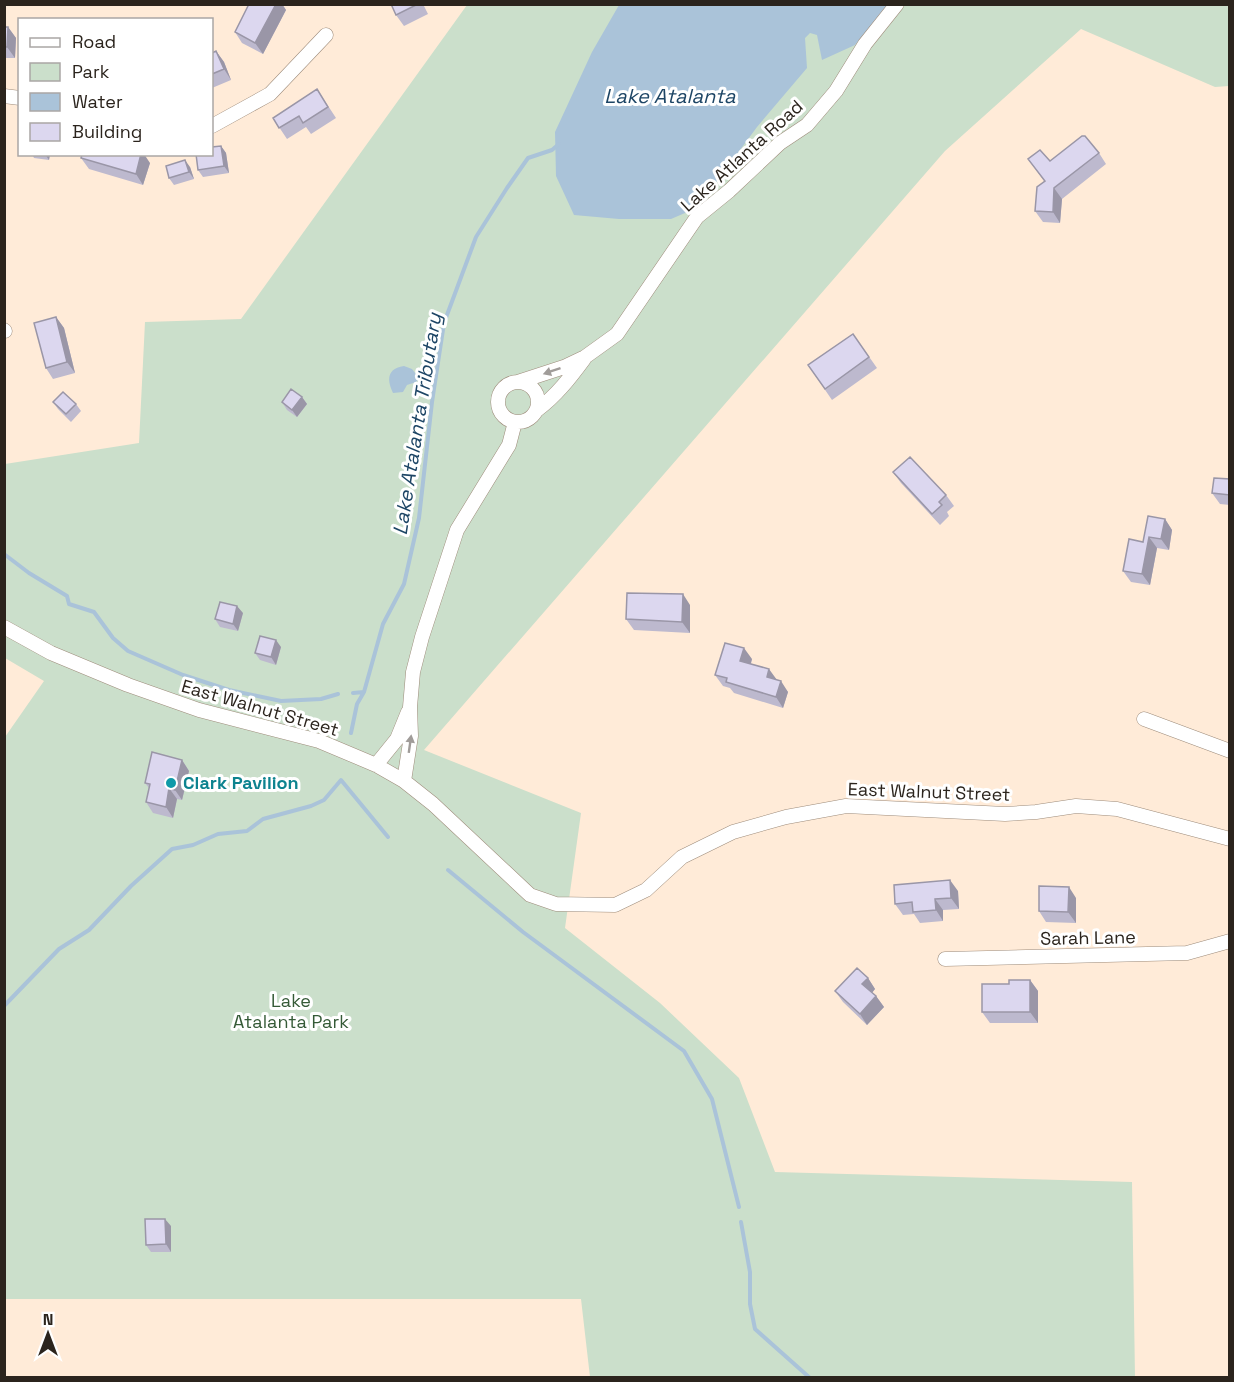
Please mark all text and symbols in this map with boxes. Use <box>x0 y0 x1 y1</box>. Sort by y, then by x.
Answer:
legend <box>18 18 213 156</box>
text: Road <box>72 30 116 53</box>
text: Park <box>72 60 110 83</box>
water label: Lake Atalanta <box>604 83 736 109</box>
text: Water <box>72 90 123 113</box>
street label: Lake Atlanta Road <box>676 95 808 217</box>
text: Building <box>72 120 142 143</box>
water label: Lake Atalanta Tributary <box>387 310 448 537</box>
one-way arrow <box>543 367 561 377</box>
street label: East Walnut Street <box>179 674 341 741</box>
one-way arrow <box>405 735 415 754</box>
place label: Clark Pavilion <box>183 771 299 794</box>
marker: Clark Pavilion <box>164 776 178 790</box>
street label: East Walnut Street <box>847 777 1011 806</box>
street label: Sarah Lane <box>1040 925 1136 950</box>
park label: Lake Atalanta Park <box>233 989 349 1033</box>
north arrow <box>18 1304 78 1364</box>
text: N <box>43 1309 53 1330</box>

